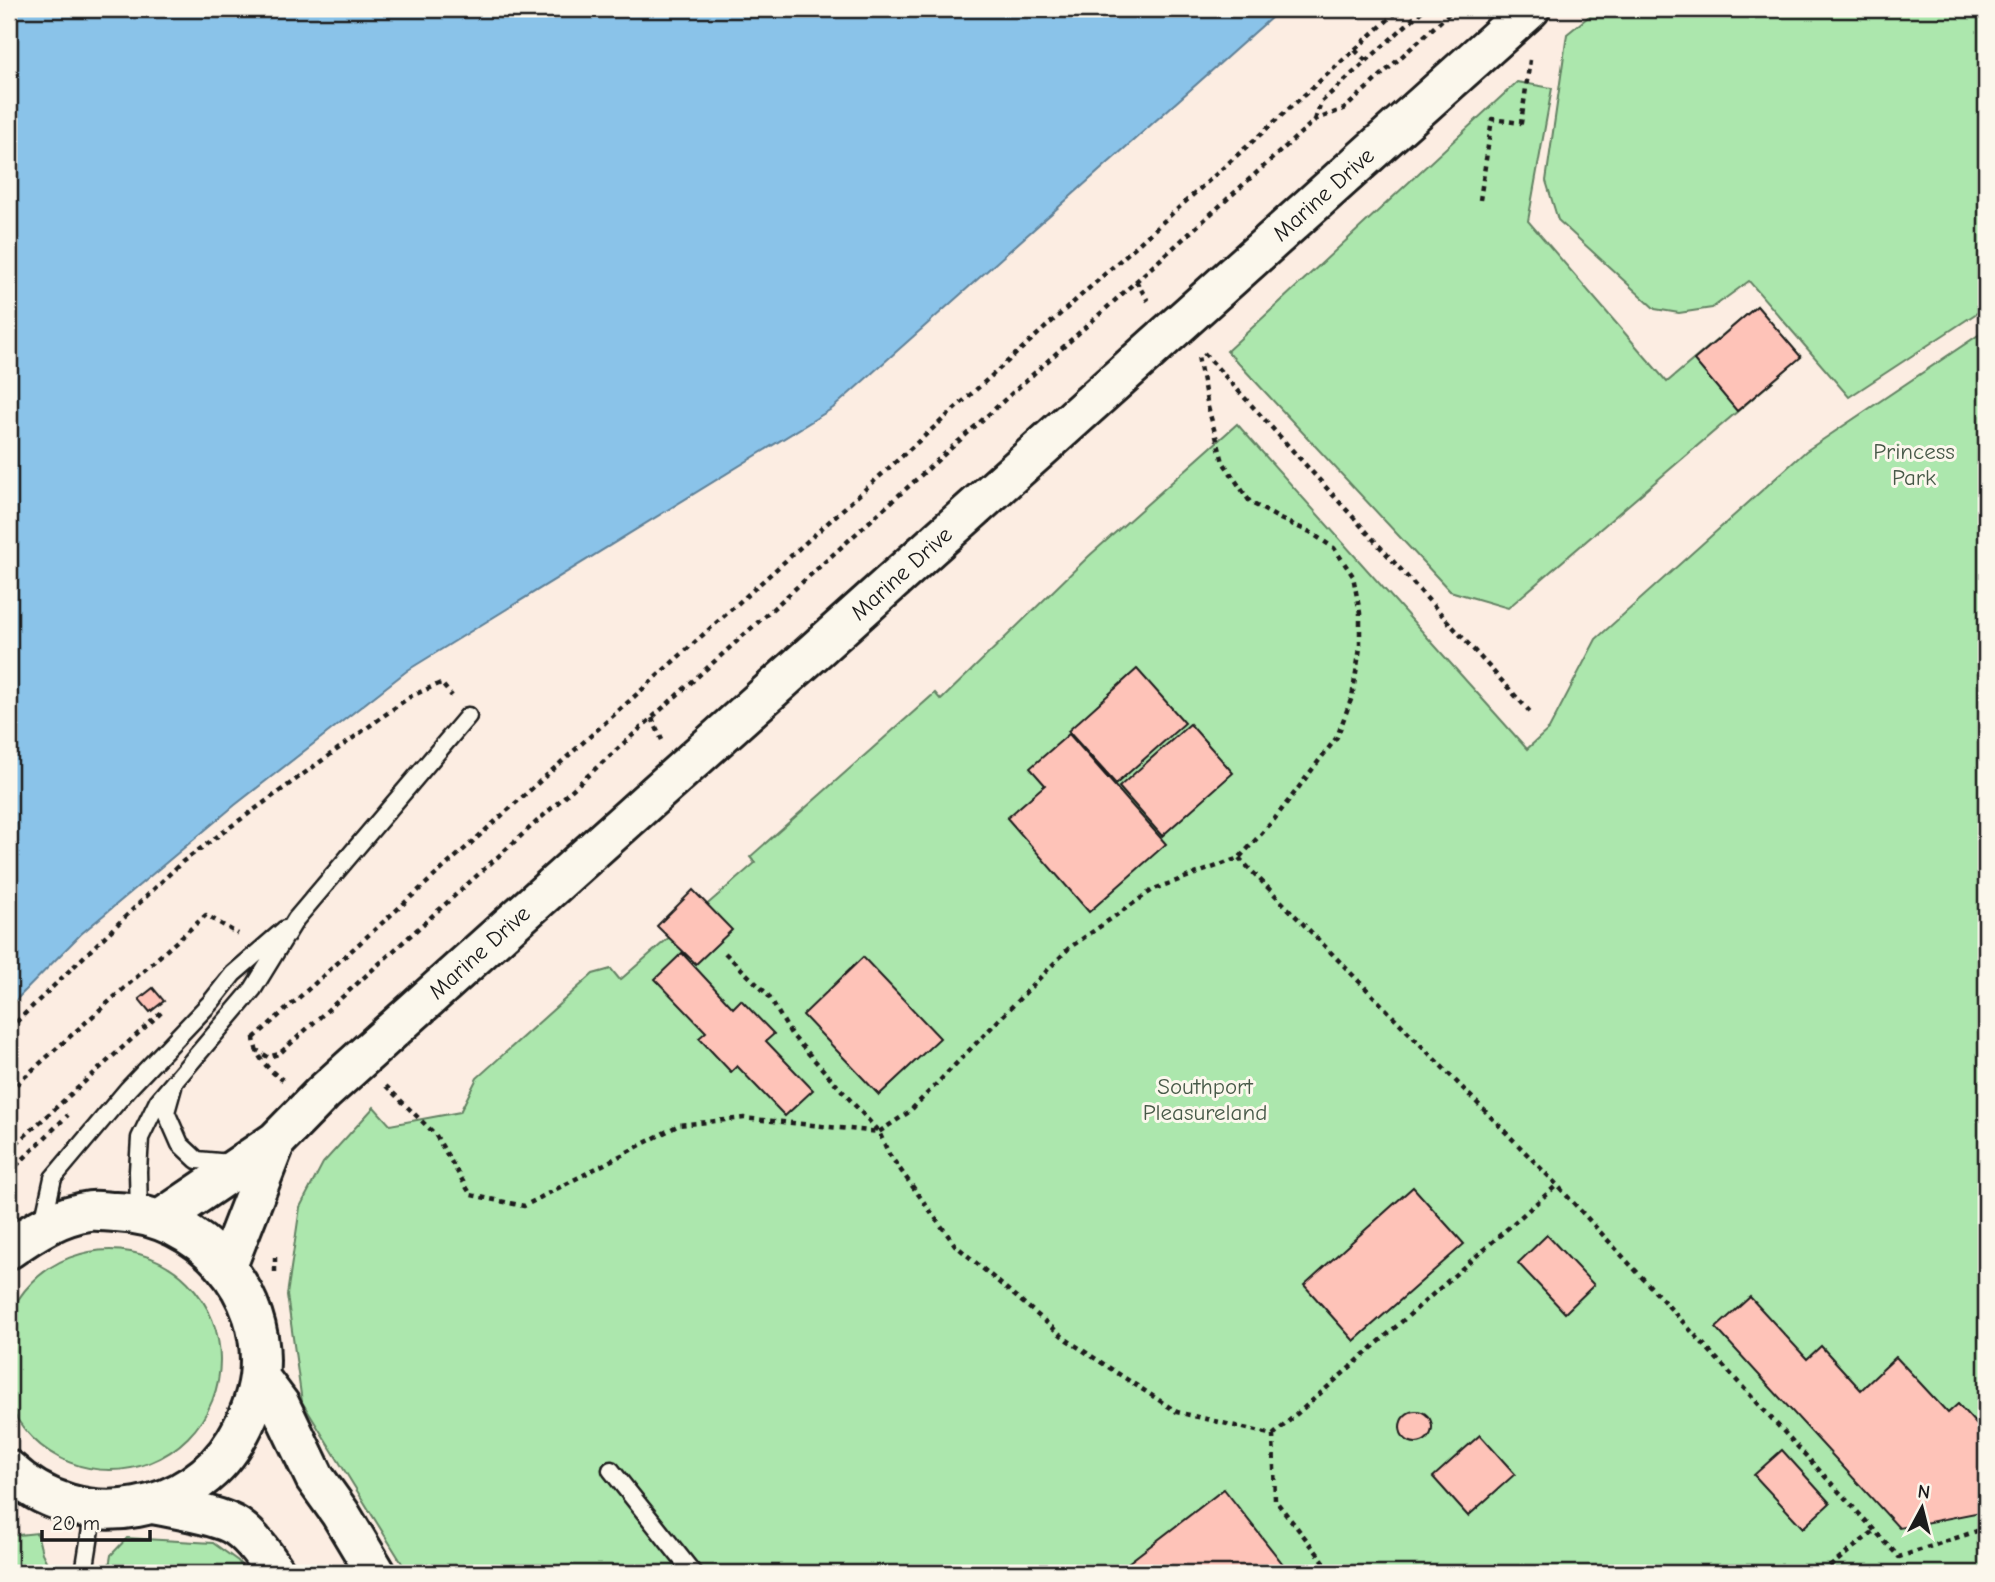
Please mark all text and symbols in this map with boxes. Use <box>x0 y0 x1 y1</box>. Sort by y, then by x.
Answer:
street label: Marine Drive <box>1267 142 1380 247</box>
park label: Princess Park <box>1873 438 1955 491</box>
street label: Marine Drive <box>845 521 958 626</box>
street label: Marine Drive <box>423 900 536 1005</box>
park label: Southport Pleasureland <box>1143 1073 1267 1126</box>
north arrow <box>1886 1474 1956 1544</box>
text: N <box>1916 1480 1931 1504</box>
scale bar <box>42 1498 150 1542</box>
text: 20 m <box>52 1511 100 1535</box>

